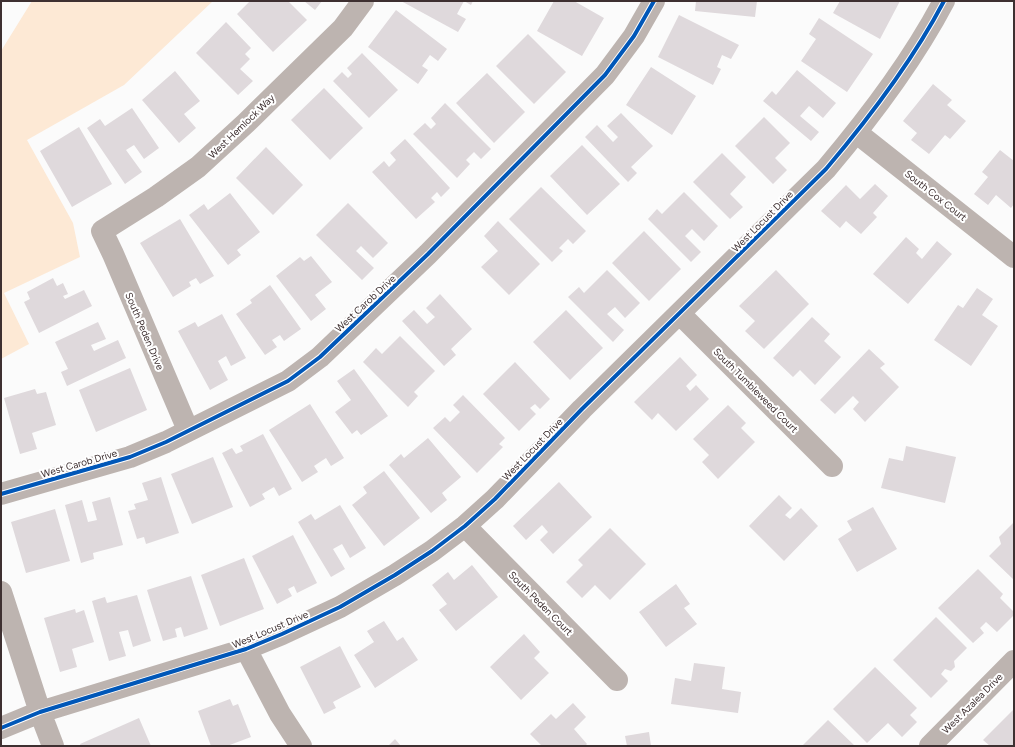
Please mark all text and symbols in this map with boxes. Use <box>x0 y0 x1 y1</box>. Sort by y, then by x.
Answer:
street label: West Hemlock Way <box>205 91 278 161</box>
street label: South Cox Court <box>902 167 970 224</box>
street label: West Locust Drive <box>729 188 796 255</box>
street label: West Carob Drive <box>332 271 399 335</box>
street label: South Peden Drive <box>122 290 167 372</box>
street label: South Tumbleweed Court <box>711 345 801 436</box>
street label: West Locust Drive <box>499 415 566 483</box>
street label: West Carob Drive <box>40 446 119 481</box>
street label: South Peden Court <box>506 568 576 638</box>
street label: West Locust Drive <box>230 607 311 651</box>
street label: West Azalea Drive <box>939 670 1006 736</box>

